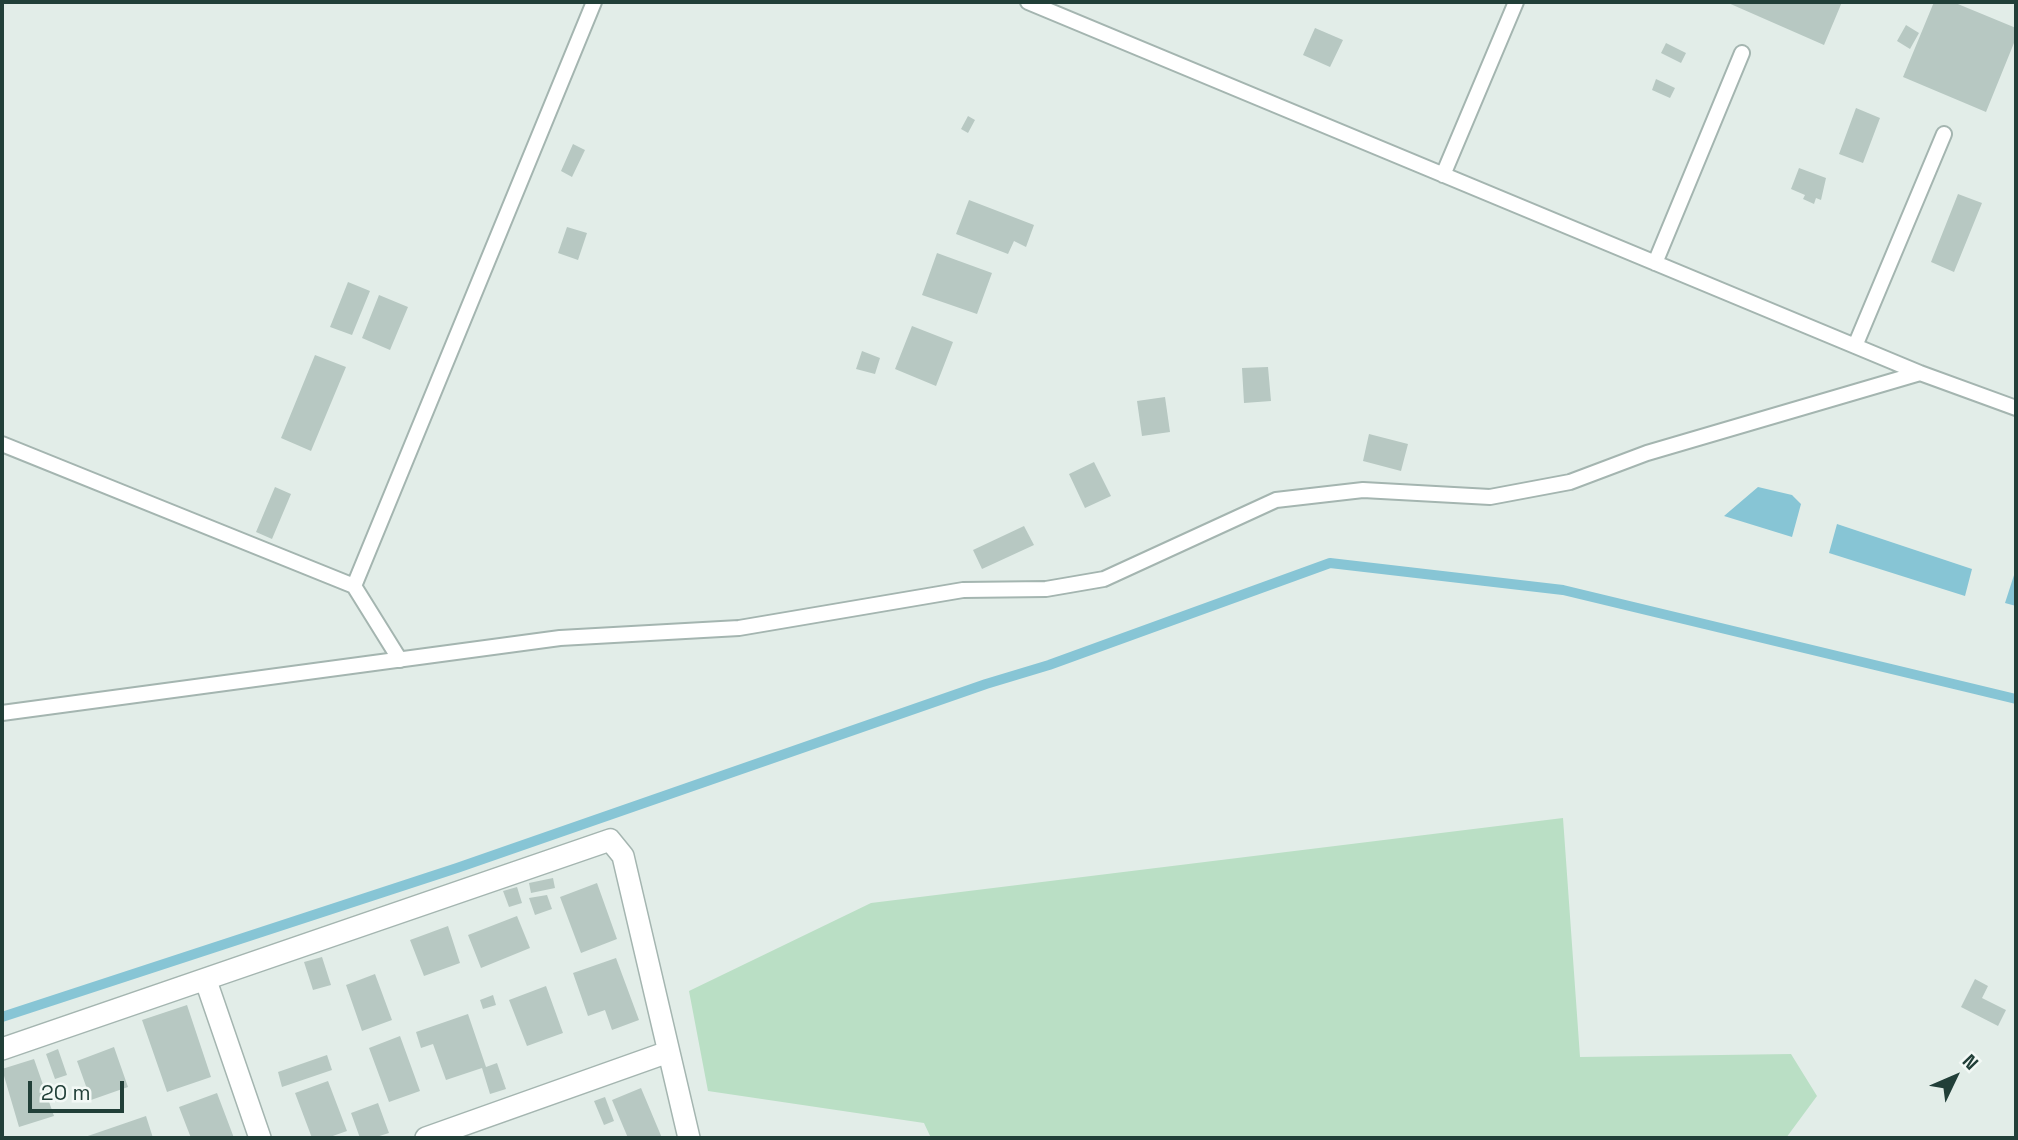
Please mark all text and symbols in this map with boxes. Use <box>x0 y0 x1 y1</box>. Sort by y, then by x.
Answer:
north arrow <box>1920 1042 1990 1112</box>
text: N <box>1957 1049 1984 1075</box>
scale bar <box>32 1066 128 1110</box>
text: 20 m <box>41 1079 91 1106</box>

